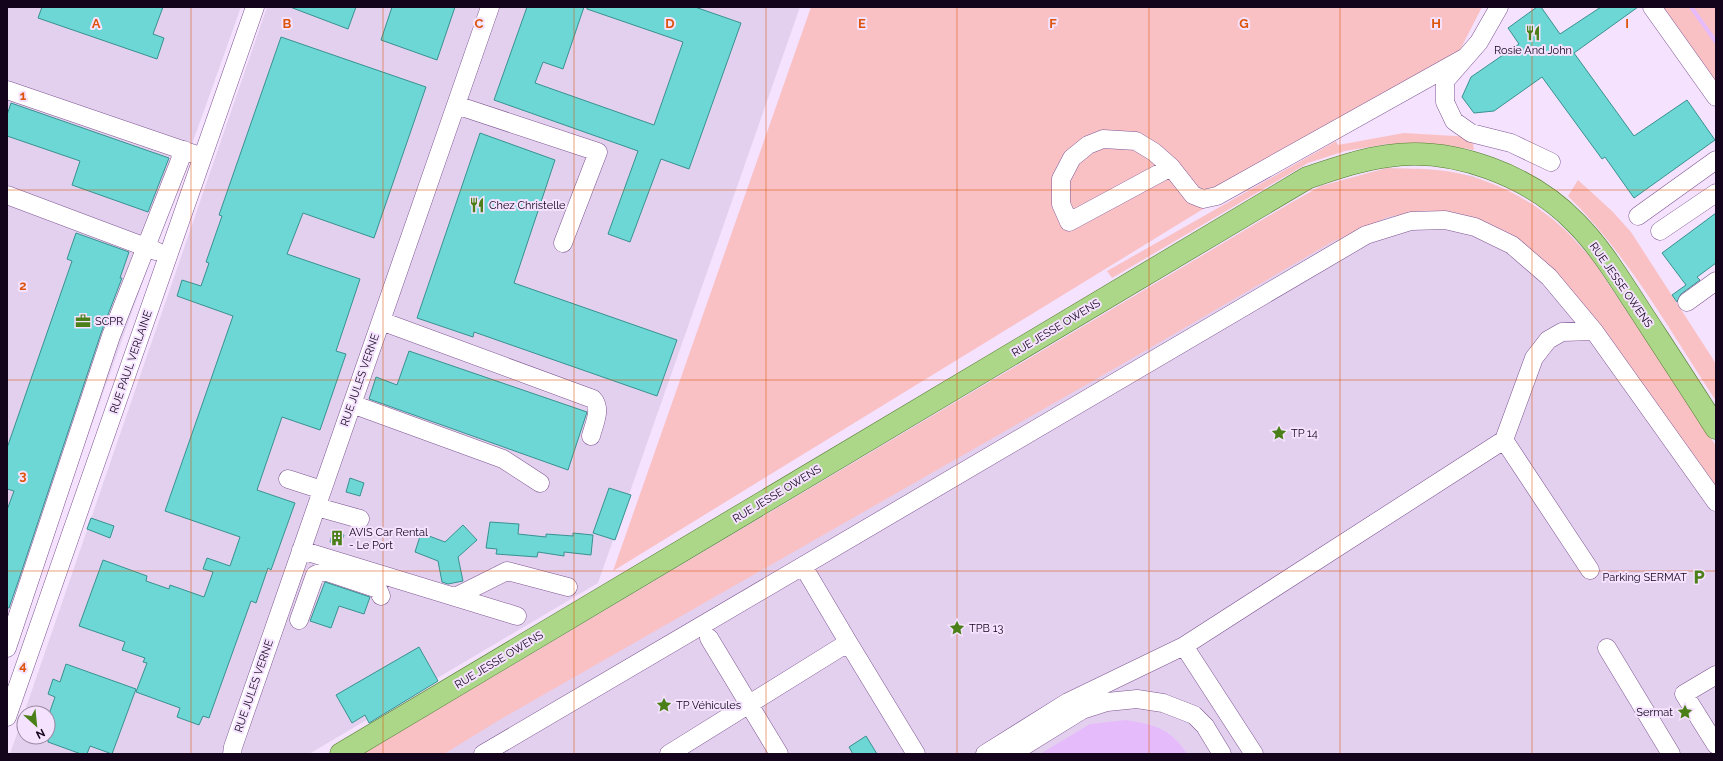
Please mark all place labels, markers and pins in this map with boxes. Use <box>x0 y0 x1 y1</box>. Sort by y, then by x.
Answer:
restaurant icon: Rosie And John <box>1524 24 1542 42</box>
place label: Rosie And John <box>1494 44 1572 57</box>
restaurant icon: Chez Christelle <box>468 196 486 214</box>
place label: Chez Christelle <box>489 199 566 212</box>
office icon: SCPR <box>74 312 92 330</box>
place label: SCPR <box>95 315 123 328</box>
place icon: TP 14 <box>1270 424 1288 442</box>
place label: TP 14 <box>1291 427 1318 440</box>
place label: AVIS Car Rental - Le Port <box>349 526 428 552</box>
building icon: AVIS Car Rental - Le Port <box>328 529 346 547</box>
parking icon: Parking SERMAT <box>1690 568 1708 586</box>
place label: Parking SERMAT <box>1603 571 1687 584</box>
place icon: TPB 13 <box>948 619 966 637</box>
place label: TPB 13 <box>969 622 1003 635</box>
place icon: TP Véhicules <box>655 696 673 714</box>
place label: TP Véhicules <box>676 699 741 712</box>
place icon: Sermat <box>1676 703 1694 721</box>
place label: Sermat <box>1636 706 1673 719</box>

